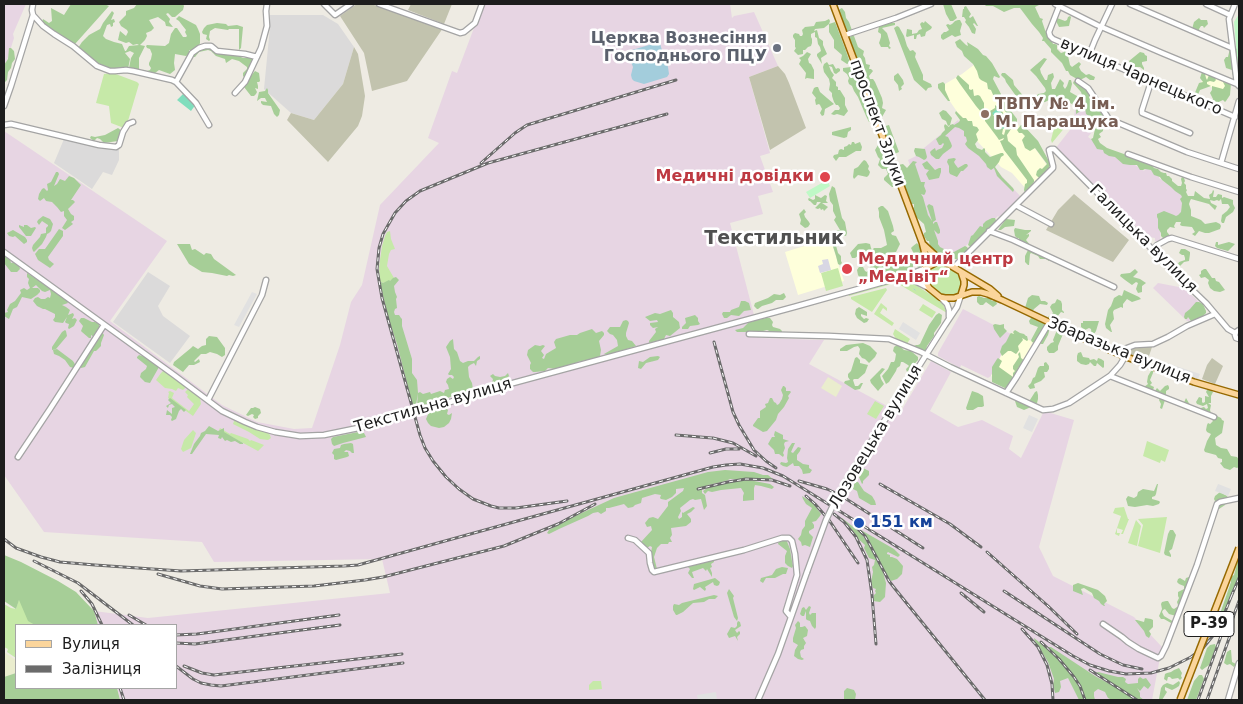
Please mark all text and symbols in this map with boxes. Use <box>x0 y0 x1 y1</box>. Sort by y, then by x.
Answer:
place label: Церква Вознесіння Господнього ПЦУ <box>591 29 767 67</box>
street label: вулиця Чарнецького <box>1057 34 1225 120</box>
marker: Церква Вознесіння Господнього ПЦУ <box>771 42 783 54</box>
street label: проспект Злуки <box>845 57 909 189</box>
place label: ТВПУ № 4 ім. М. Паращука <box>995 95 1119 133</box>
marker: ТВПУ № 4 ім. М. Паращука <box>979 108 991 120</box>
place label: Медичні довідки <box>655 167 814 187</box>
marker: Медичні довідки <box>818 170 832 184</box>
street label: Галицька вулиця <box>1085 181 1201 297</box>
district label: Текстильник <box>704 228 844 250</box>
place label: Медичний центр „Медівіт“ <box>858 250 1013 288</box>
marker: Медичний центр „Медівіт“ <box>840 262 854 276</box>
street label: Збаразька вулиця <box>1045 314 1193 388</box>
street label: Лозовецька вулиця <box>825 362 927 512</box>
street label: Текстильна вулиця <box>352 374 514 438</box>
place label: 151 км <box>870 513 933 533</box>
marker: 151 км <box>852 516 866 530</box>
road number: Р-39 <box>1184 612 1234 636</box>
legend <box>15 624 178 689</box>
text: Вулиця <box>62 635 120 653</box>
text: Залізниця <box>62 660 141 678</box>

